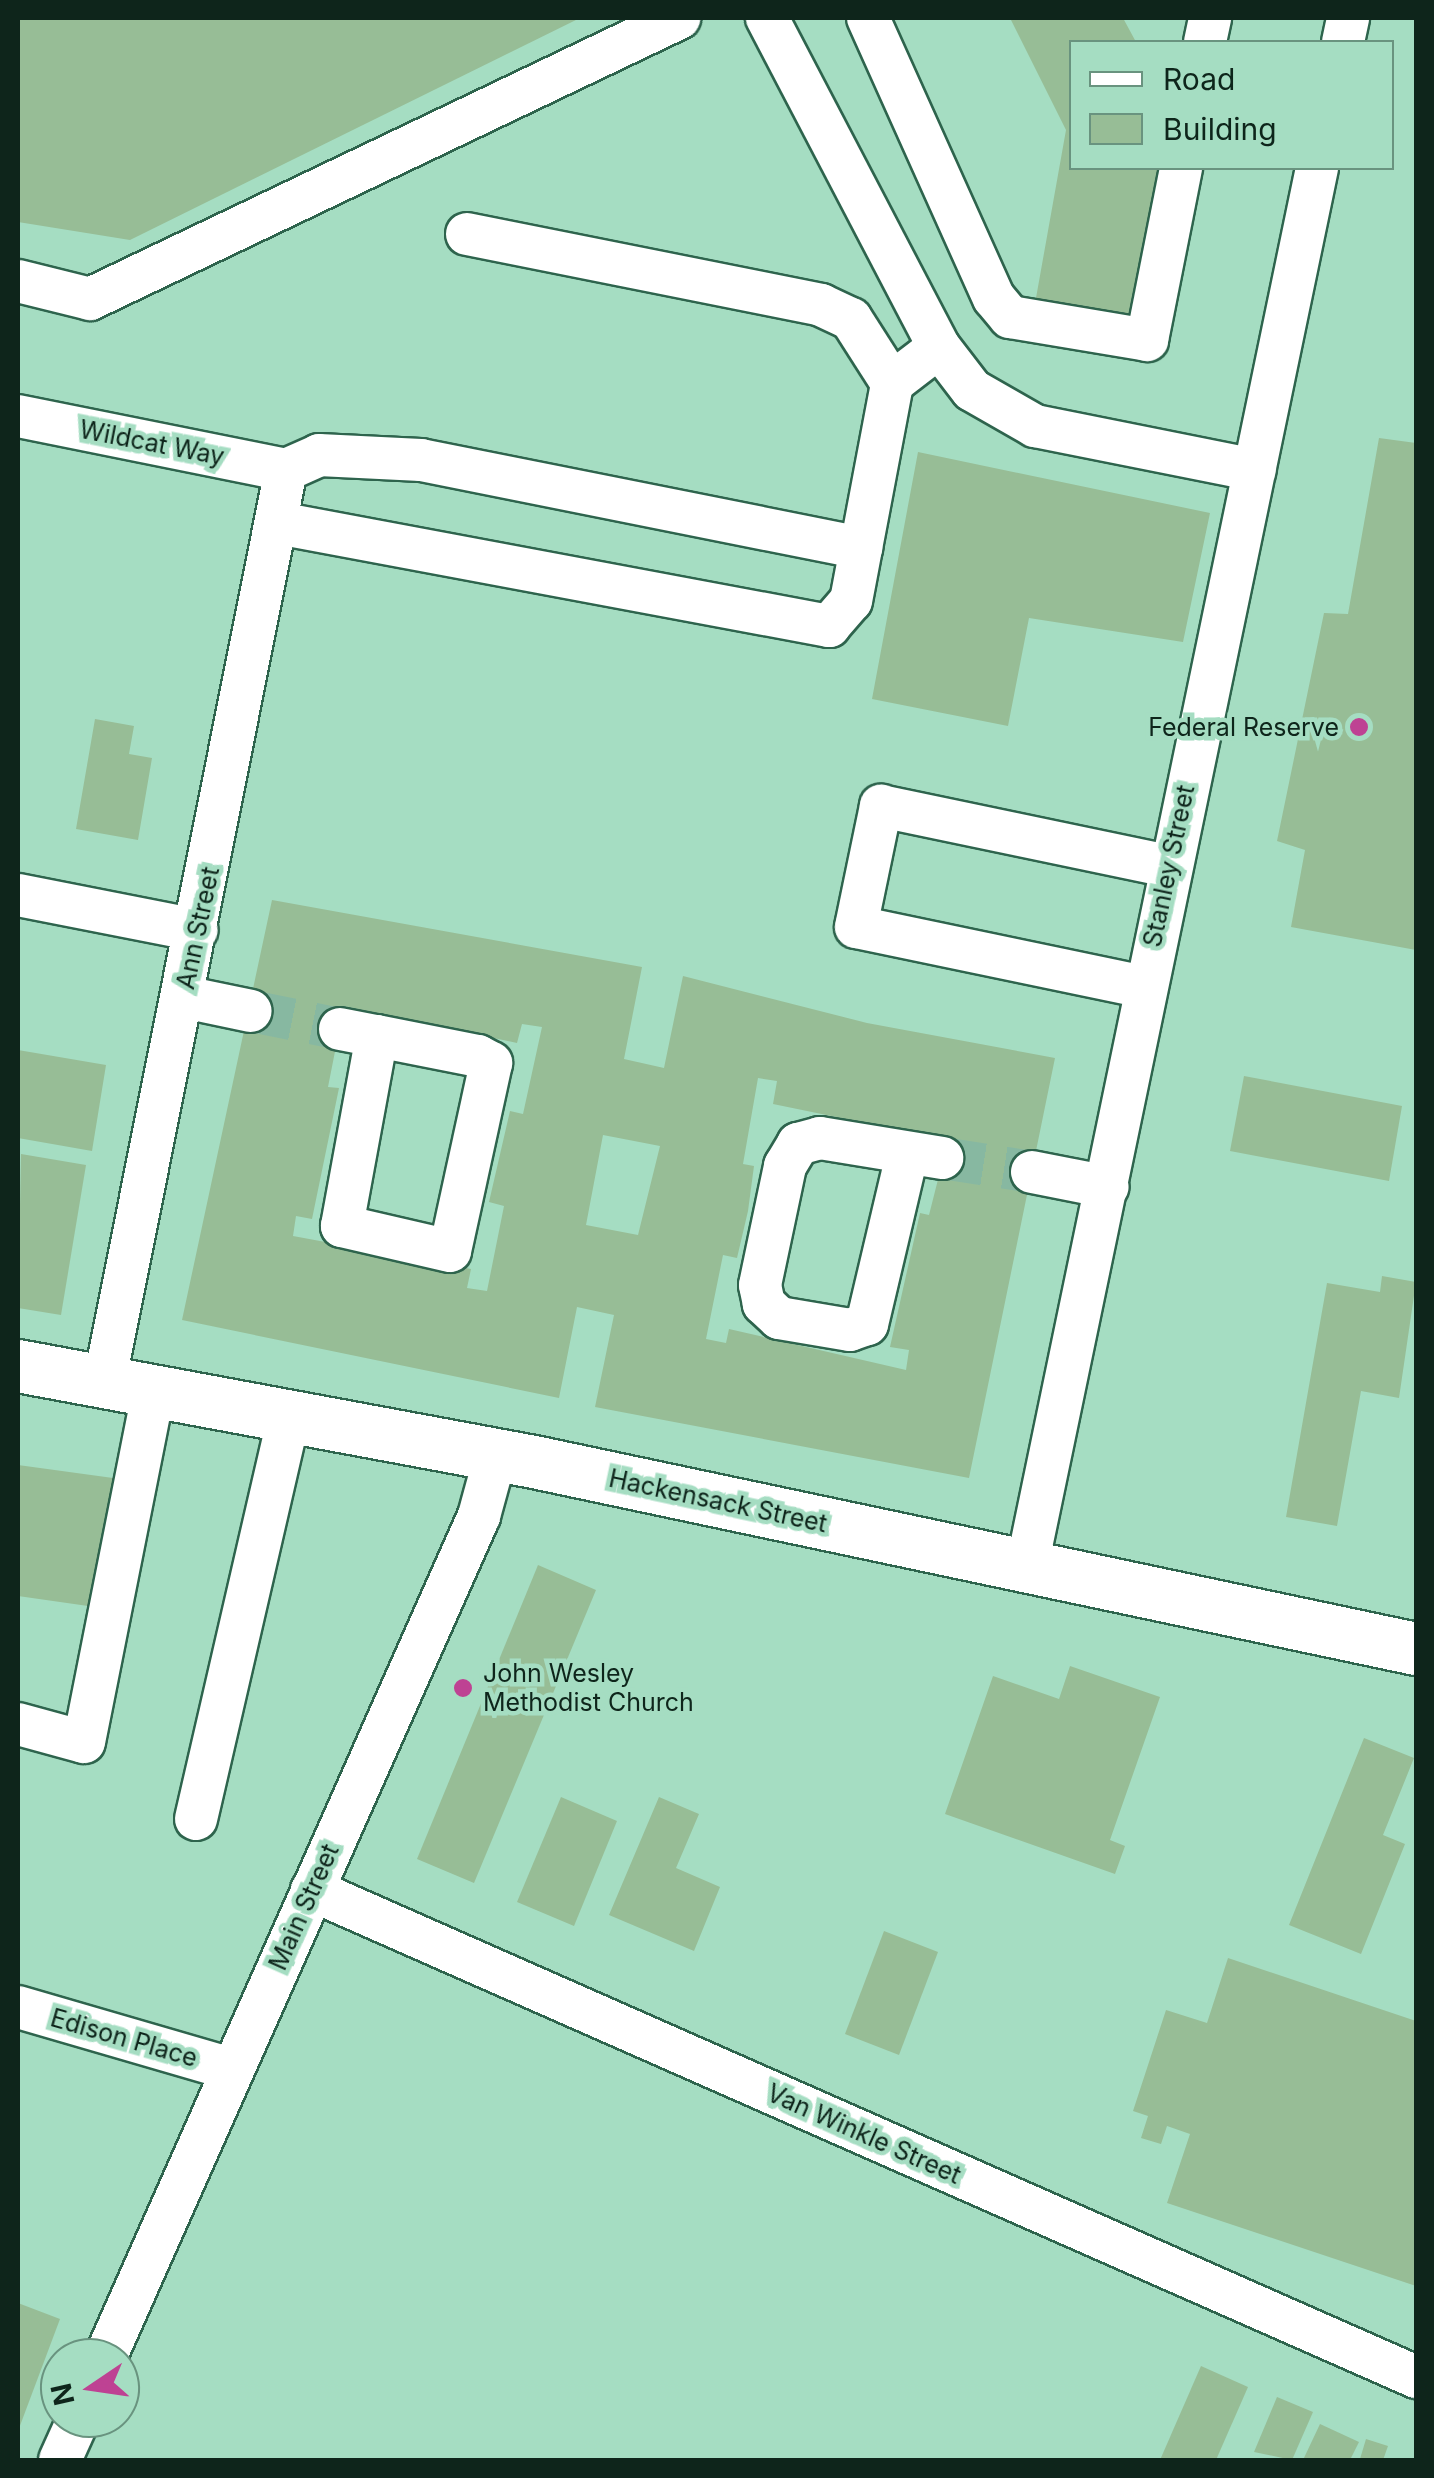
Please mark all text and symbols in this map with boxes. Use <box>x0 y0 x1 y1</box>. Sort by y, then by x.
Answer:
legend <box>1069 40 1394 170</box>
text: Road <box>1163 61 1235 97</box>
text: Building <box>1163 111 1277 147</box>
street label: Wildcat Way <box>77 414 227 472</box>
place label: Federal Reserve <box>1148 712 1339 742</box>
marker: Federal Reserve <box>1348 716 1370 738</box>
street label: Stanley Street <box>1137 782 1201 950</box>
street label: Ann Street <box>170 864 226 992</box>
street label: Hackensack Street <box>606 1463 830 1539</box>
place label: John Wesley Methodist Church <box>483 1659 694 1718</box>
marker: John Wesley Methodist Church <box>452 1677 474 1699</box>
street label: Main Street <box>263 1839 345 1975</box>
street label: Edison Place <box>47 2003 201 2073</box>
street label: Van Winkle Street <box>762 2078 966 2190</box>
north arrow <box>40 2338 140 2438</box>
text: N <box>44 2380 82 2409</box>

